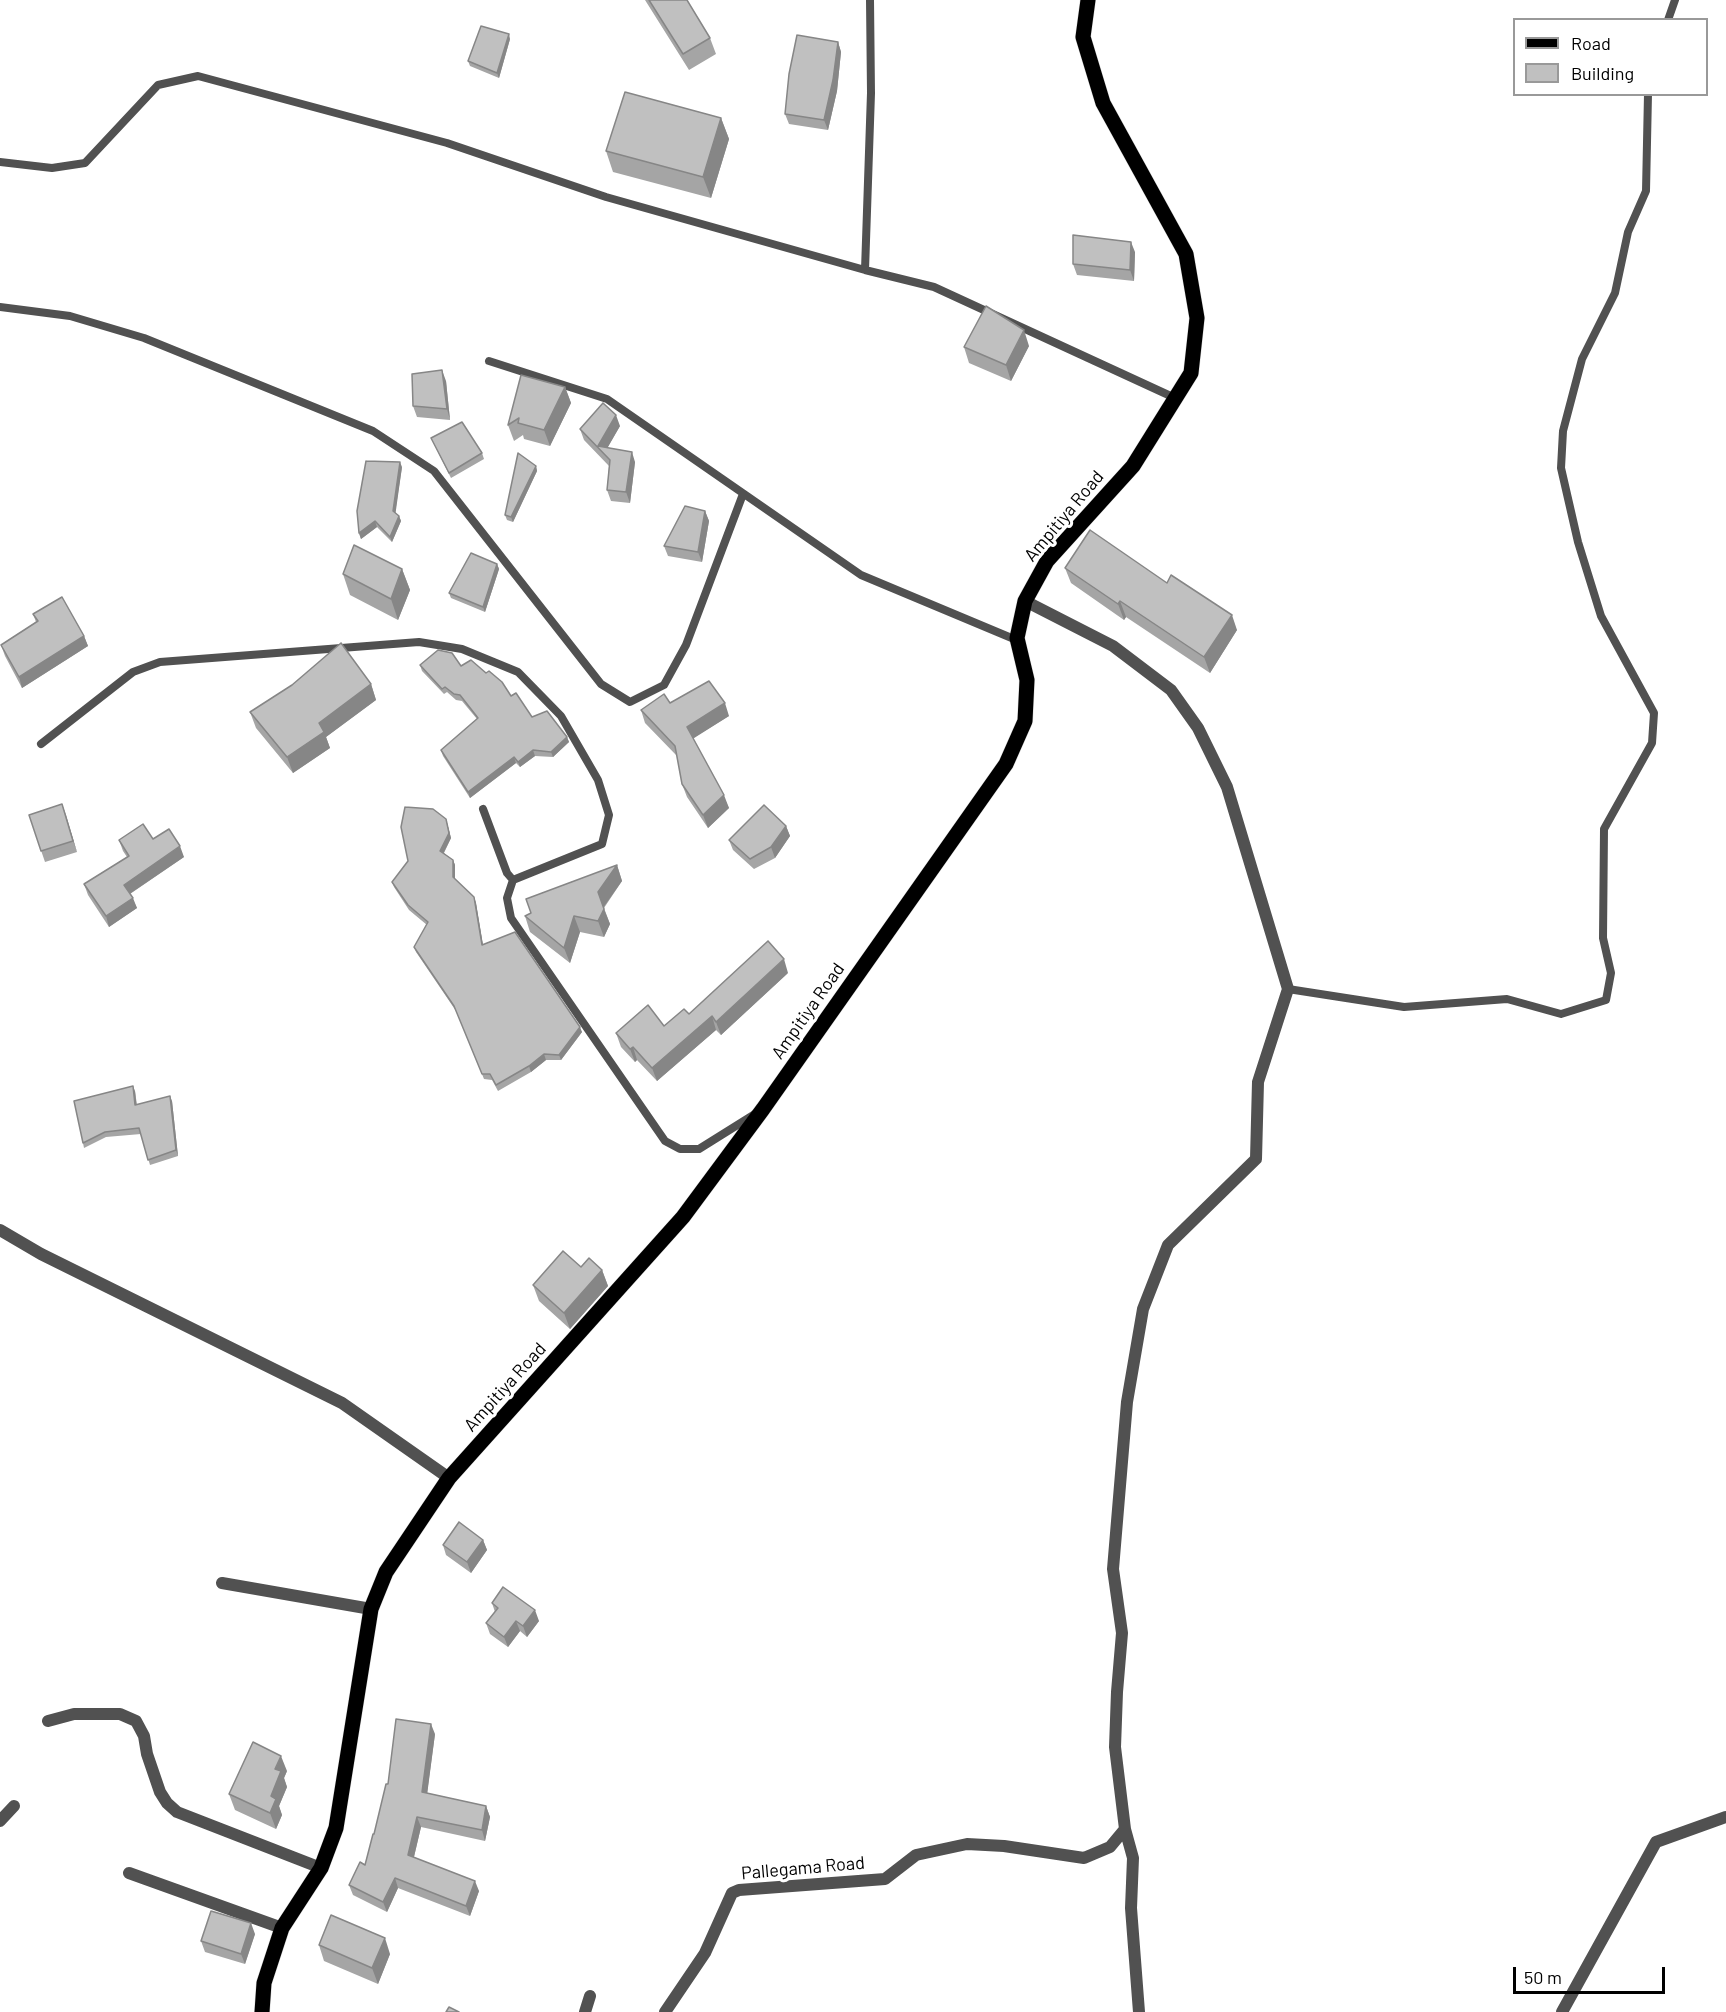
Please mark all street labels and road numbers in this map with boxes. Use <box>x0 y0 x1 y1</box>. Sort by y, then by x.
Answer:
street label: Ampitiya Road <box>1020 466 1108 566</box>
street label: Ampitiya Road <box>767 959 849 1063</box>
street label: Ampitiya Road <box>459 1338 551 1436</box>
street label: Pallegama Road <box>740 1852 866 1884</box>

